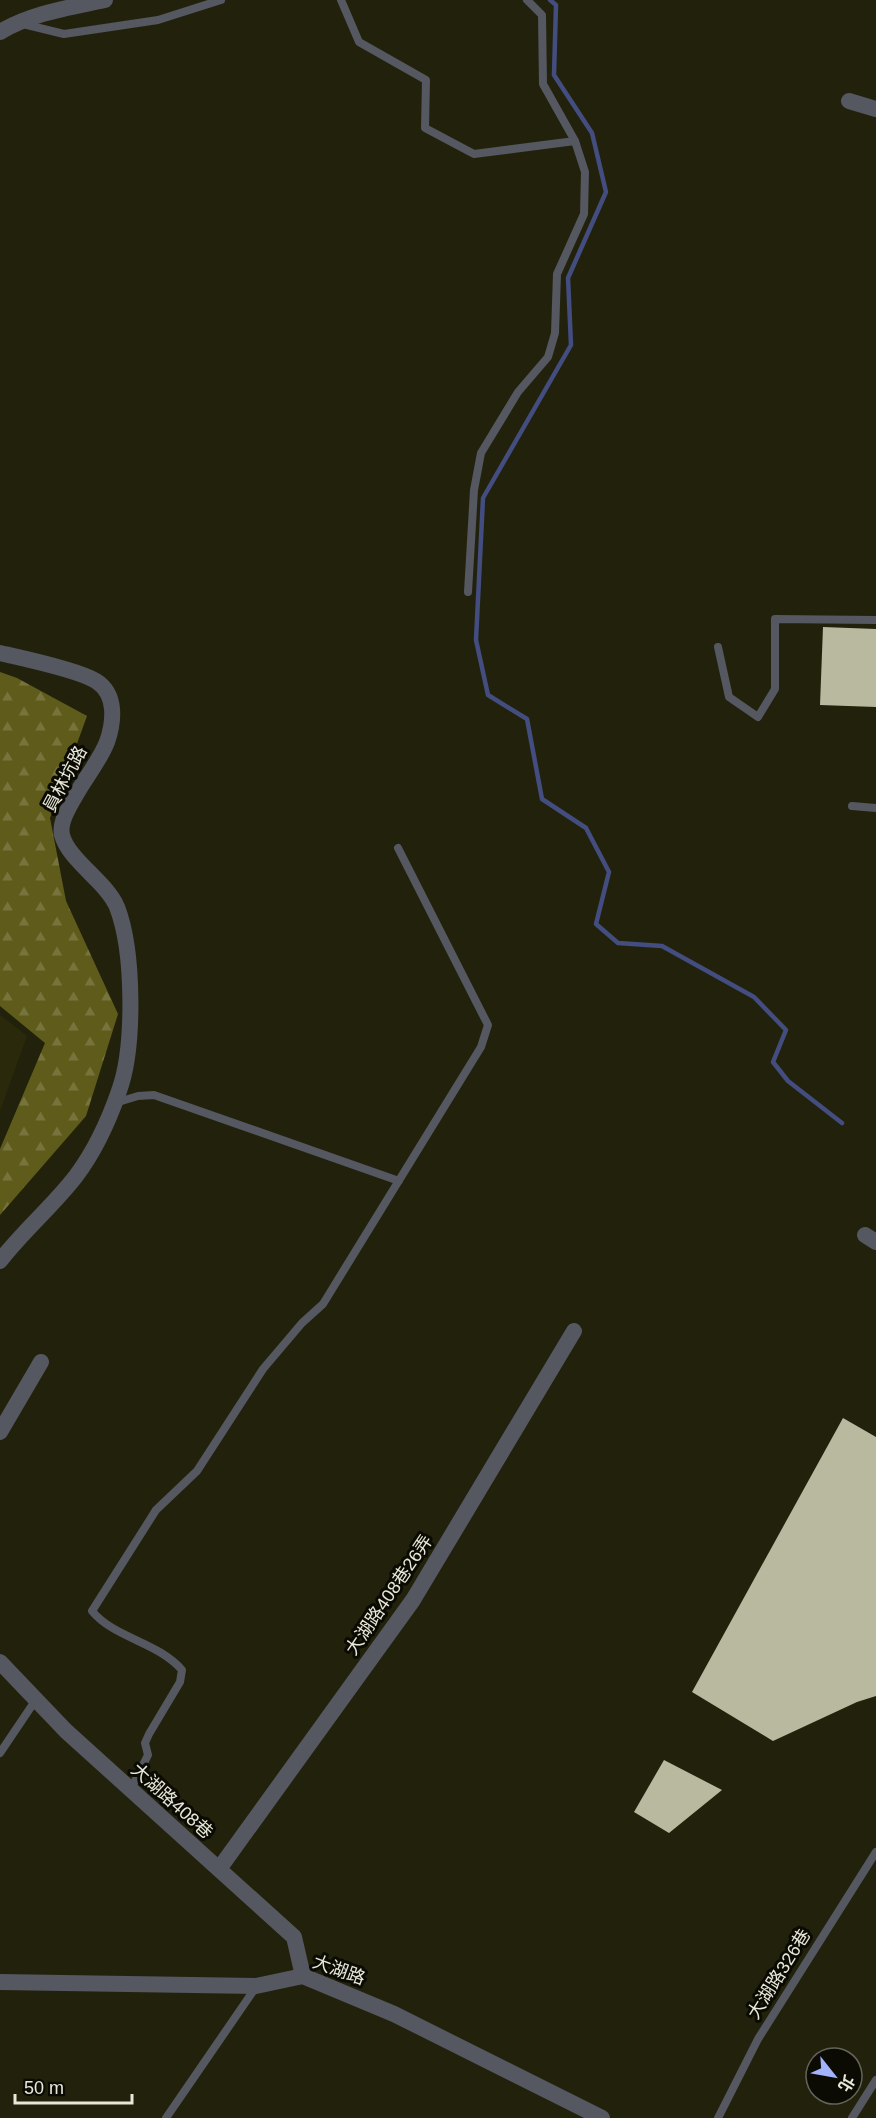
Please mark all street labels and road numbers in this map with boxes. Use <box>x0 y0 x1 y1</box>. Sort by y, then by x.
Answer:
street label: 員林坑路 <box>39 743 91 815</box>
street label: 大湖路408巷26弄 <box>342 1531 436 1659</box>
street label: 大湖路408巷 <box>127 1759 217 1843</box>
street label: 大湖路326巷 <box>743 1925 815 2023</box>
street label: 大湖路 <box>310 1951 368 1989</box>

